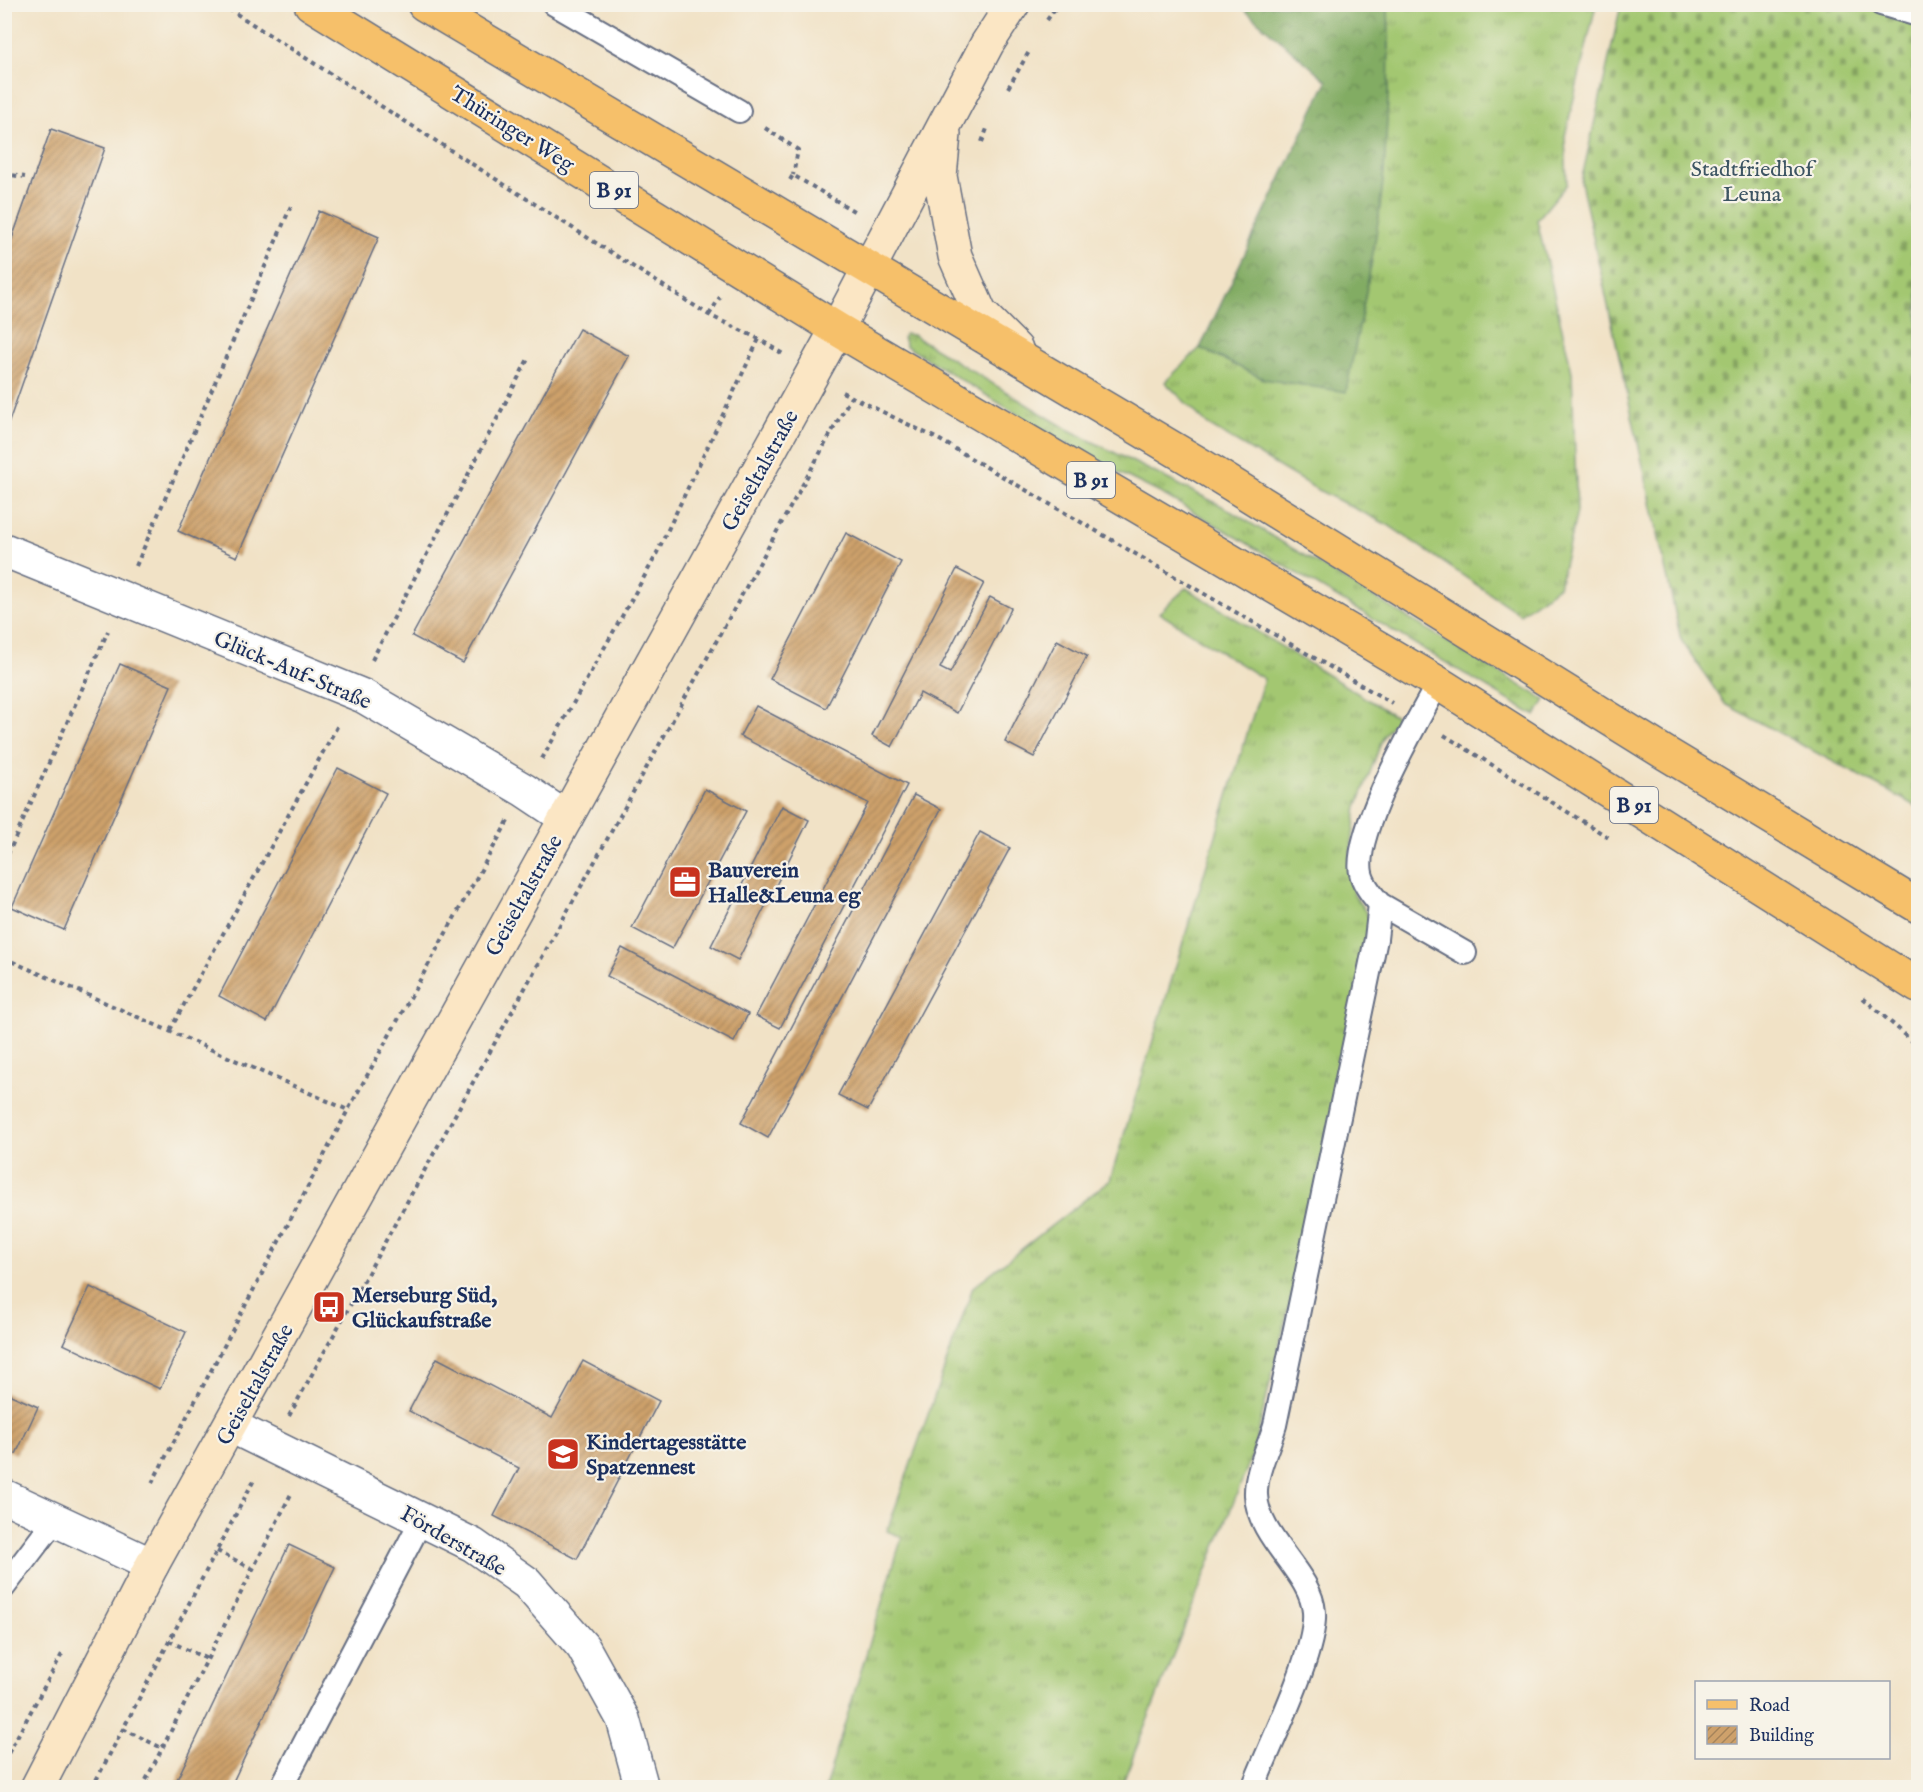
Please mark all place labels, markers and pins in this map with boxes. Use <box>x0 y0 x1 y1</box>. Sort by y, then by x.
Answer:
place label: Bauverein Halle&Leuna eg <box>708 857 861 910</box>
office icon: Bauverein Halle&Leuna eg <box>667 864 703 900</box>
place label: Merseburg Süd, Glückaufstraße <box>352 1282 497 1335</box>
bus stop icon: Merseburg Süd, Glückaufstraße <box>311 1289 347 1325</box>
place label: Kindertagesstätte Spatzennest <box>586 1429 746 1482</box>
school or university icon: Kindertagesstätte Spatzennest <box>545 1436 581 1472</box>

